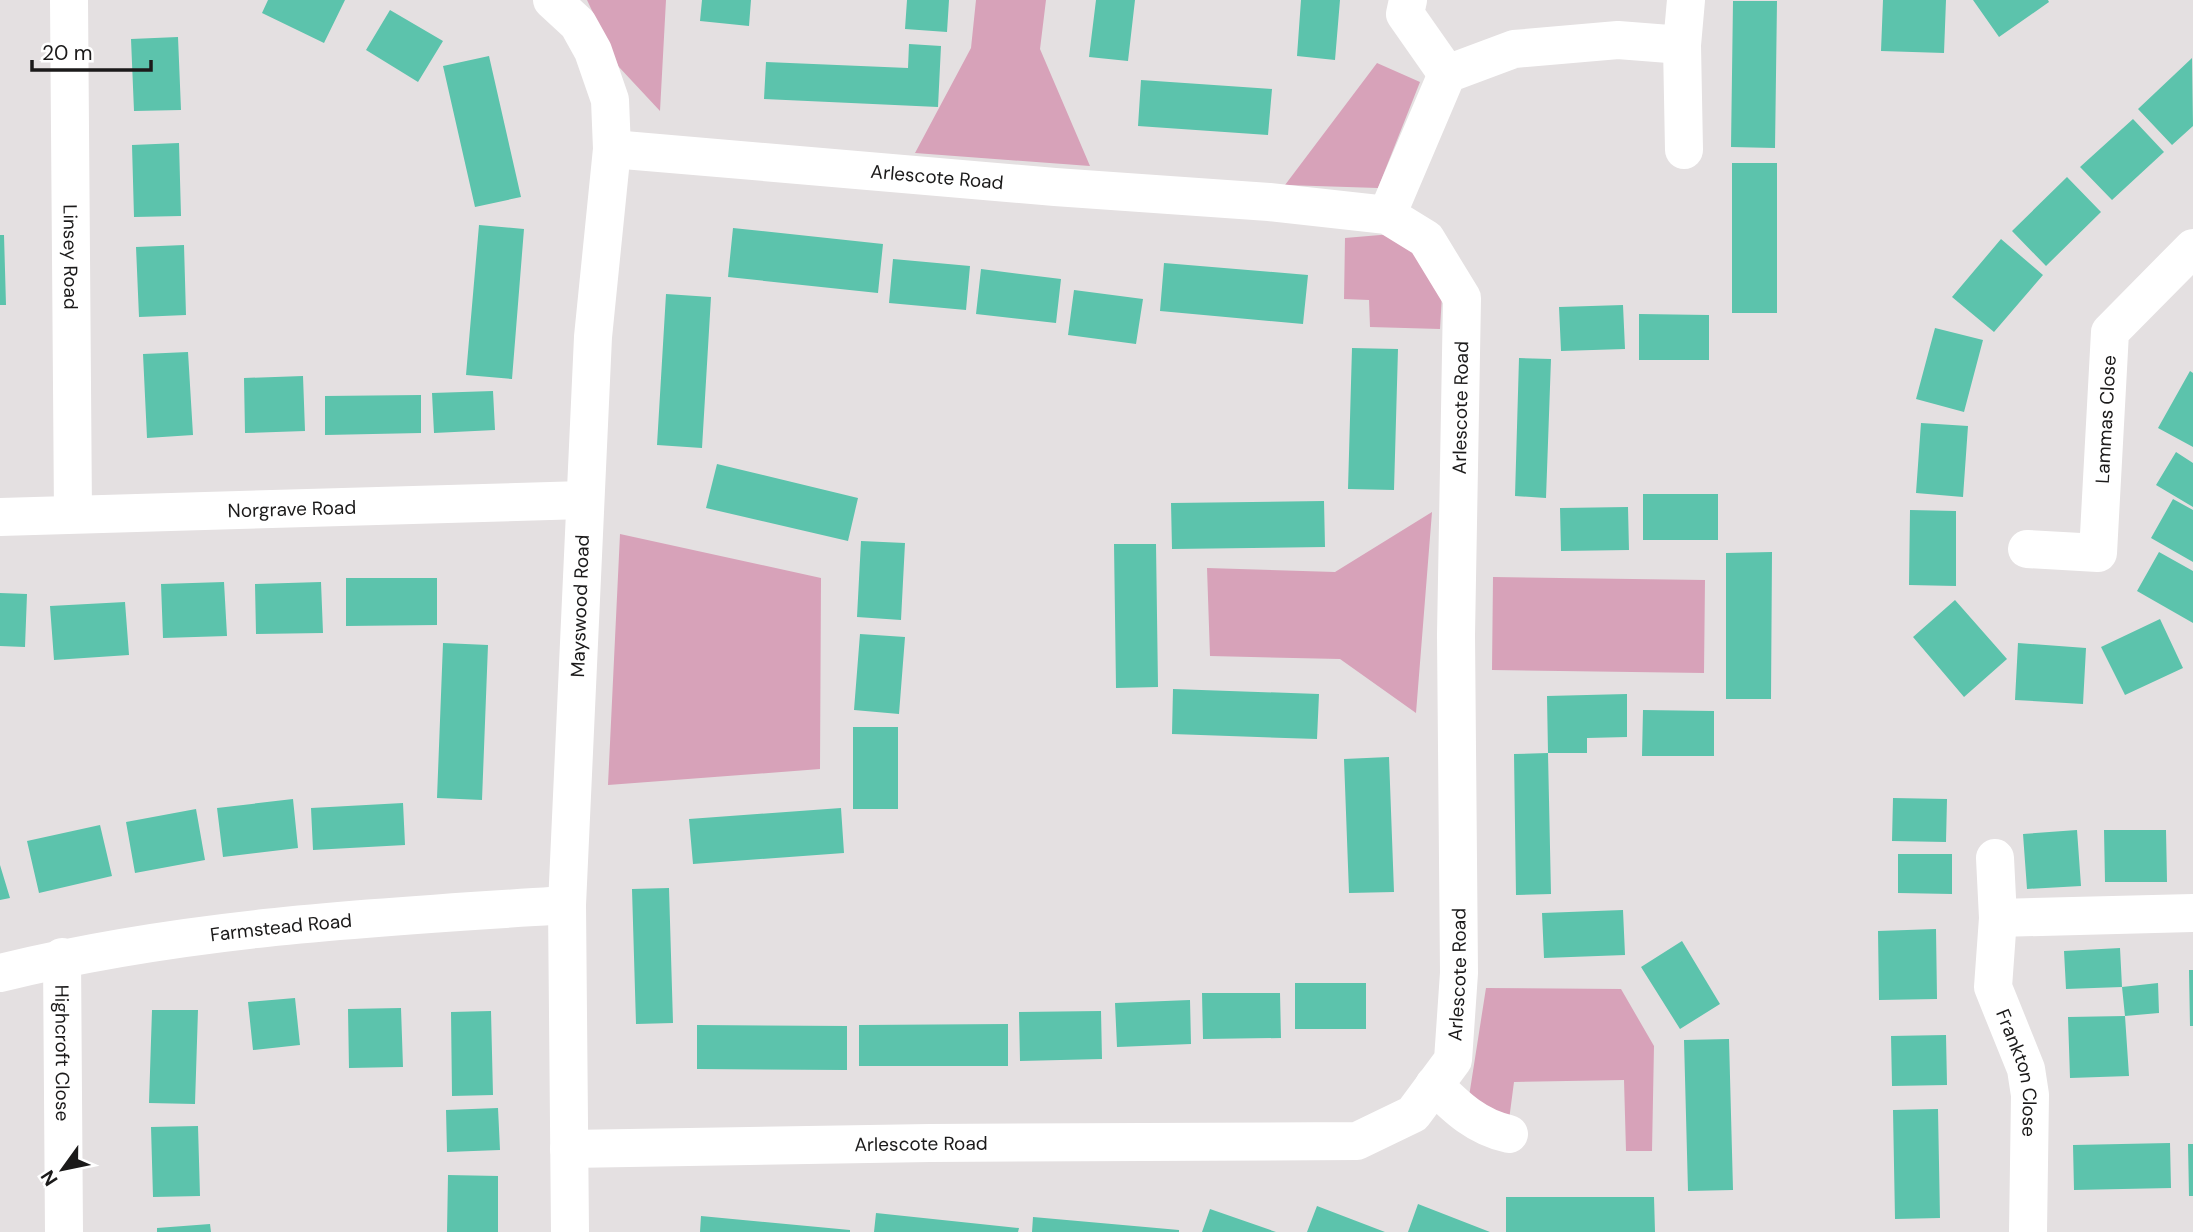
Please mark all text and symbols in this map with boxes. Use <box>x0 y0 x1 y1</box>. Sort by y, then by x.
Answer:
scale bar <box>32 28 150 72</box>
text: 20 m <box>42 39 93 67</box>
street label: Arlescote Road <box>870 159 1004 195</box>
street label: Linsey Road <box>58 204 84 310</box>
street label: Arlescote Road <box>1446 341 1474 475</box>
street label: Lammas Close <box>2089 354 2121 484</box>
street label: Norgrave Road <box>227 494 356 523</box>
street label: Mayswood Road <box>565 534 595 678</box>
street label: Farmstead Road <box>209 907 353 947</box>
street label: Arlescote Road <box>1442 908 1472 1042</box>
street label: Highcroft Close <box>50 985 76 1121</box>
street label: Frankton Close <box>1991 1005 2043 1137</box>
street label: Arlescote Road <box>854 1130 988 1157</box>
north arrow <box>28 1134 98 1204</box>
text: N <box>35 1165 63 1191</box>

